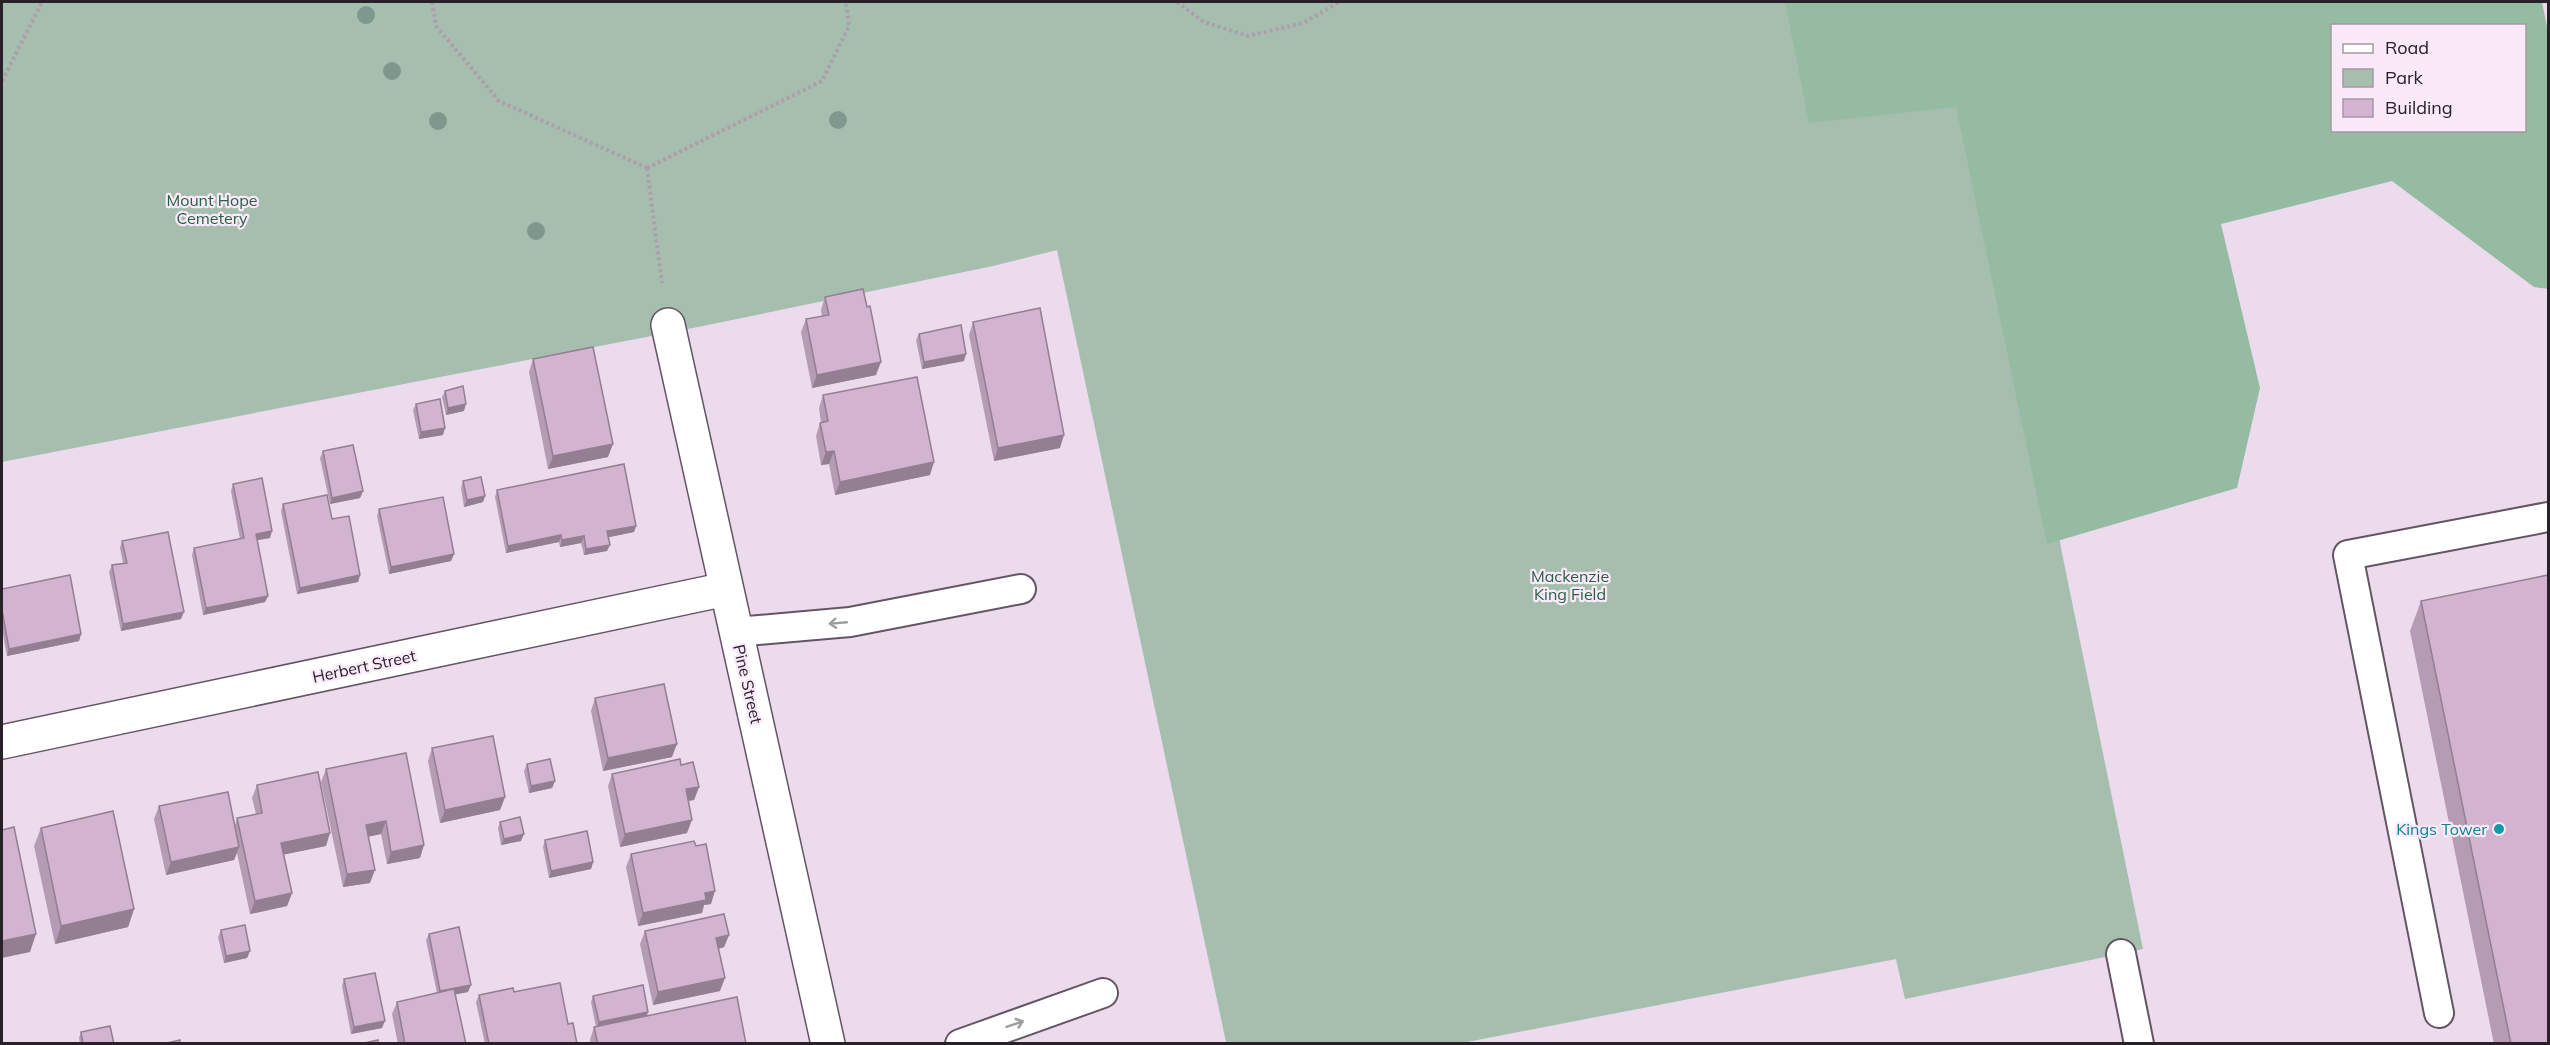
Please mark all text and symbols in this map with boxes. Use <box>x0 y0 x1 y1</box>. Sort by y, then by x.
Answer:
legend <box>2331 24 2526 132</box>
text: Road <box>2385 36 2429 59</box>
text: Park <box>2385 66 2424 89</box>
text: Building <box>2385 96 2453 119</box>
park label: Mount Hope Cemetery <box>167 190 257 228</box>
park label: Mackenzie King Field <box>1531 566 1609 604</box>
one-way arrow <box>828 618 848 629</box>
street label: Pine Street <box>729 642 767 726</box>
street label: Herbert Street <box>310 645 418 687</box>
place label: Kings Tower <box>2396 819 2487 839</box>
marker: Kings Tower <box>2492 822 2506 836</box>
one-way arrow <box>1005 1017 1024 1028</box>

